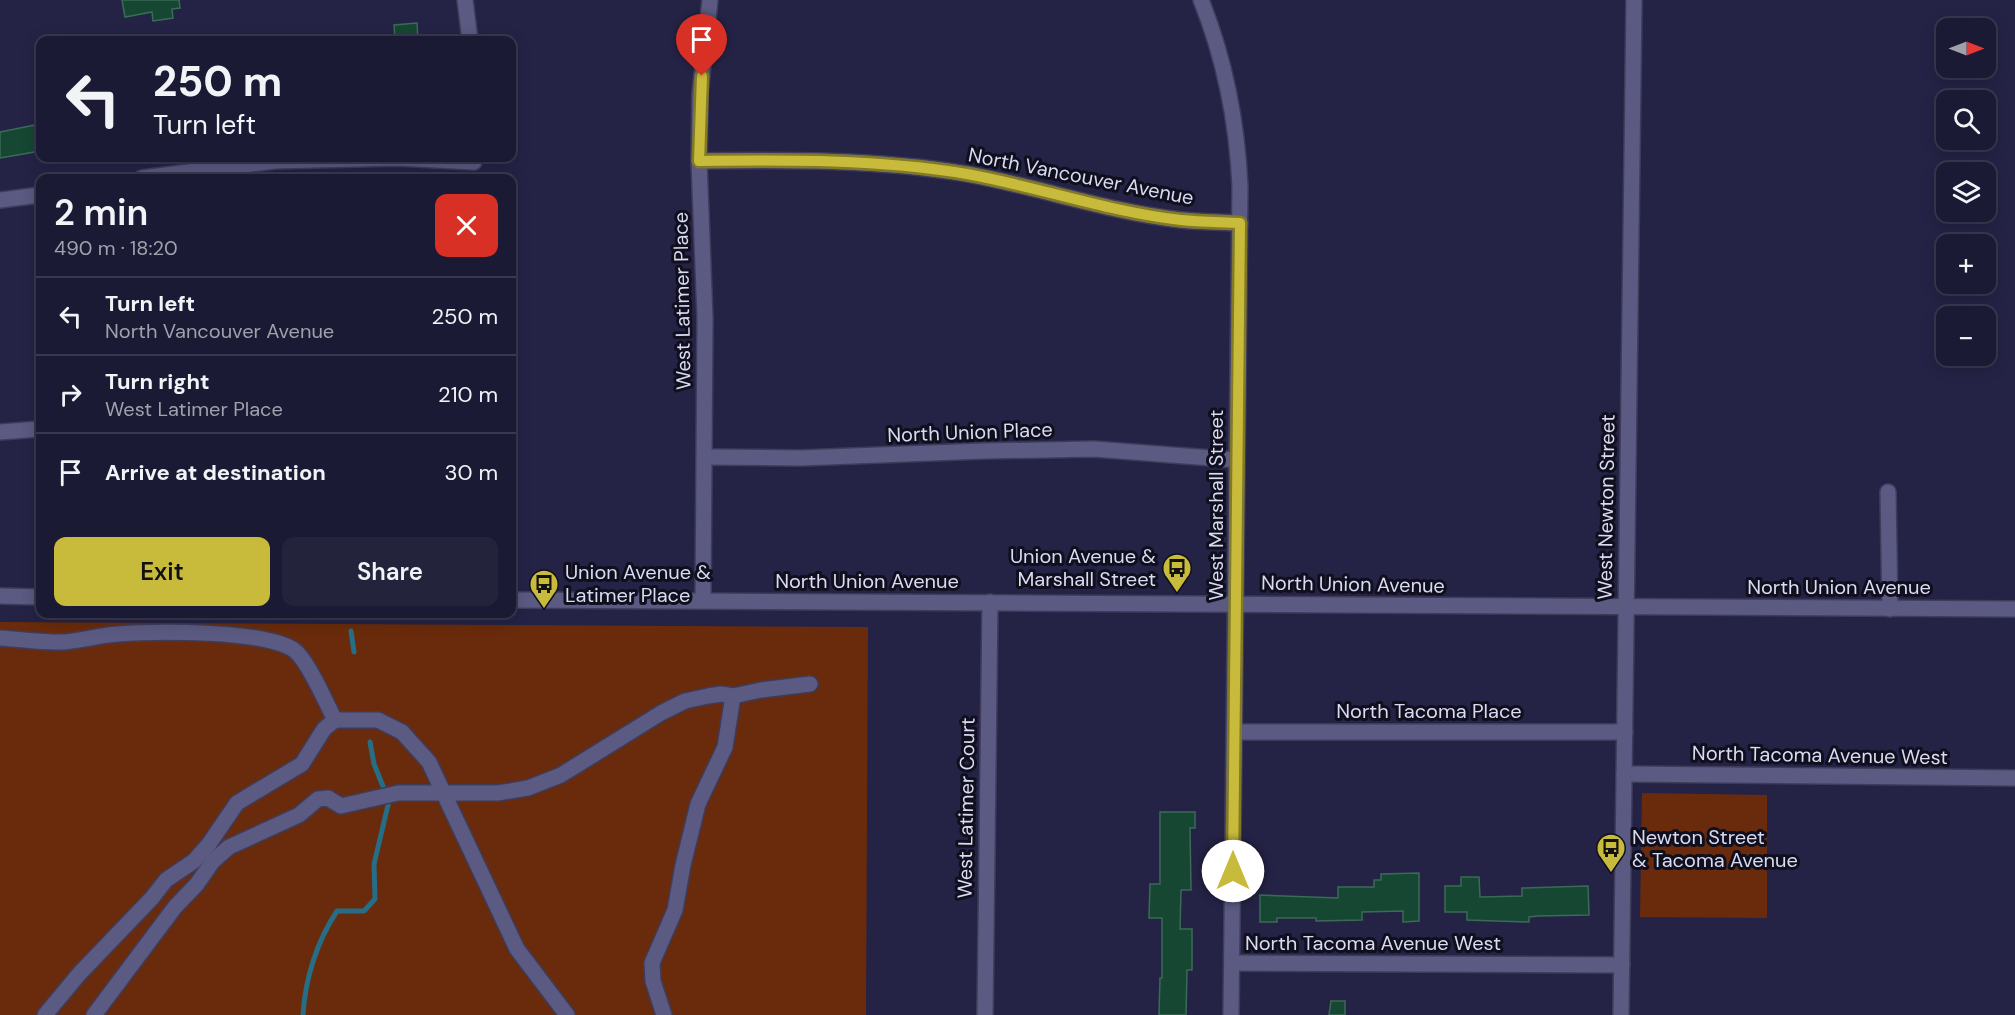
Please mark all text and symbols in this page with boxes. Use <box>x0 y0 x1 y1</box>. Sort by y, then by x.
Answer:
pin <box>676 14 727 76</box>
north arrow <box>1936 18 1996 78</box>
map controls <box>1936 18 1996 366</box>
icon: arrive <box>685 23 718 56</box>
text: 250 m <box>153 54 282 109</box>
icon: left <box>54 60 132 138</box>
button: search <box>1936 90 1996 150</box>
text: Turn left <box>153 107 256 142</box>
street label: North Vancouver Avenue <box>966 141 1196 211</box>
button: layers <box>1936 162 1996 222</box>
text: 2 min <box>54 189 148 236</box>
button: close <box>435 194 498 257</box>
street label: West Latimer Place <box>667 212 697 390</box>
button: + <box>1936 234 1996 294</box>
text: 490 m · 18:20 <box>54 235 178 261</box>
text: Turn left <box>105 289 195 318</box>
icon: left <box>54 300 87 333</box>
text: 250 m <box>431 302 498 331</box>
button: − <box>1936 306 1996 366</box>
text: North Vancouver Avenue <box>105 318 334 344</box>
text: Turn right <box>105 367 210 396</box>
icon: right <box>54 378 87 411</box>
text: 210 m <box>438 380 498 409</box>
text: West Latimer Place <box>105 396 283 422</box>
street label: West Marshall Street <box>1203 409 1229 600</box>
street label: West Newton Street <box>1591 414 1621 600</box>
street label: North Union Place <box>887 416 1053 448</box>
icon: arrive <box>54 456 87 489</box>
text: Arrive at destination <box>105 458 326 487</box>
text: 30 m <box>444 458 498 487</box>
button: Exit <box>54 537 270 606</box>
button: Share <box>282 537 498 606</box>
place label: Union Avenue & Marshall Street <box>1010 543 1156 592</box>
bus stop icon: Union Avenue & Marshall Street <box>1161 552 1193 594</box>
place label: Union Avenue & Latimer Place <box>565 559 711 608</box>
bus stop icon: Union Avenue & Latimer Place <box>528 568 560 610</box>
street label: North Union Avenue <box>775 568 959 594</box>
street label: North Union Avenue <box>1261 569 1445 599</box>
street label: North Union Avenue <box>1747 574 1931 600</box>
street label: North Tacoma Place <box>1336 698 1522 724</box>
street label: West Latimer Court <box>951 717 981 899</box>
street label: North Tacoma Avenue West <box>1692 740 1948 770</box>
place label: Newton Street & Tacoma Avenue <box>1632 824 1798 873</box>
bus stop icon: Newton Street & Tacoma Avenue <box>1595 832 1627 874</box>
position arrow <box>1201 839 1265 903</box>
street label: North Tacoma Avenue West <box>1245 930 1501 956</box>

